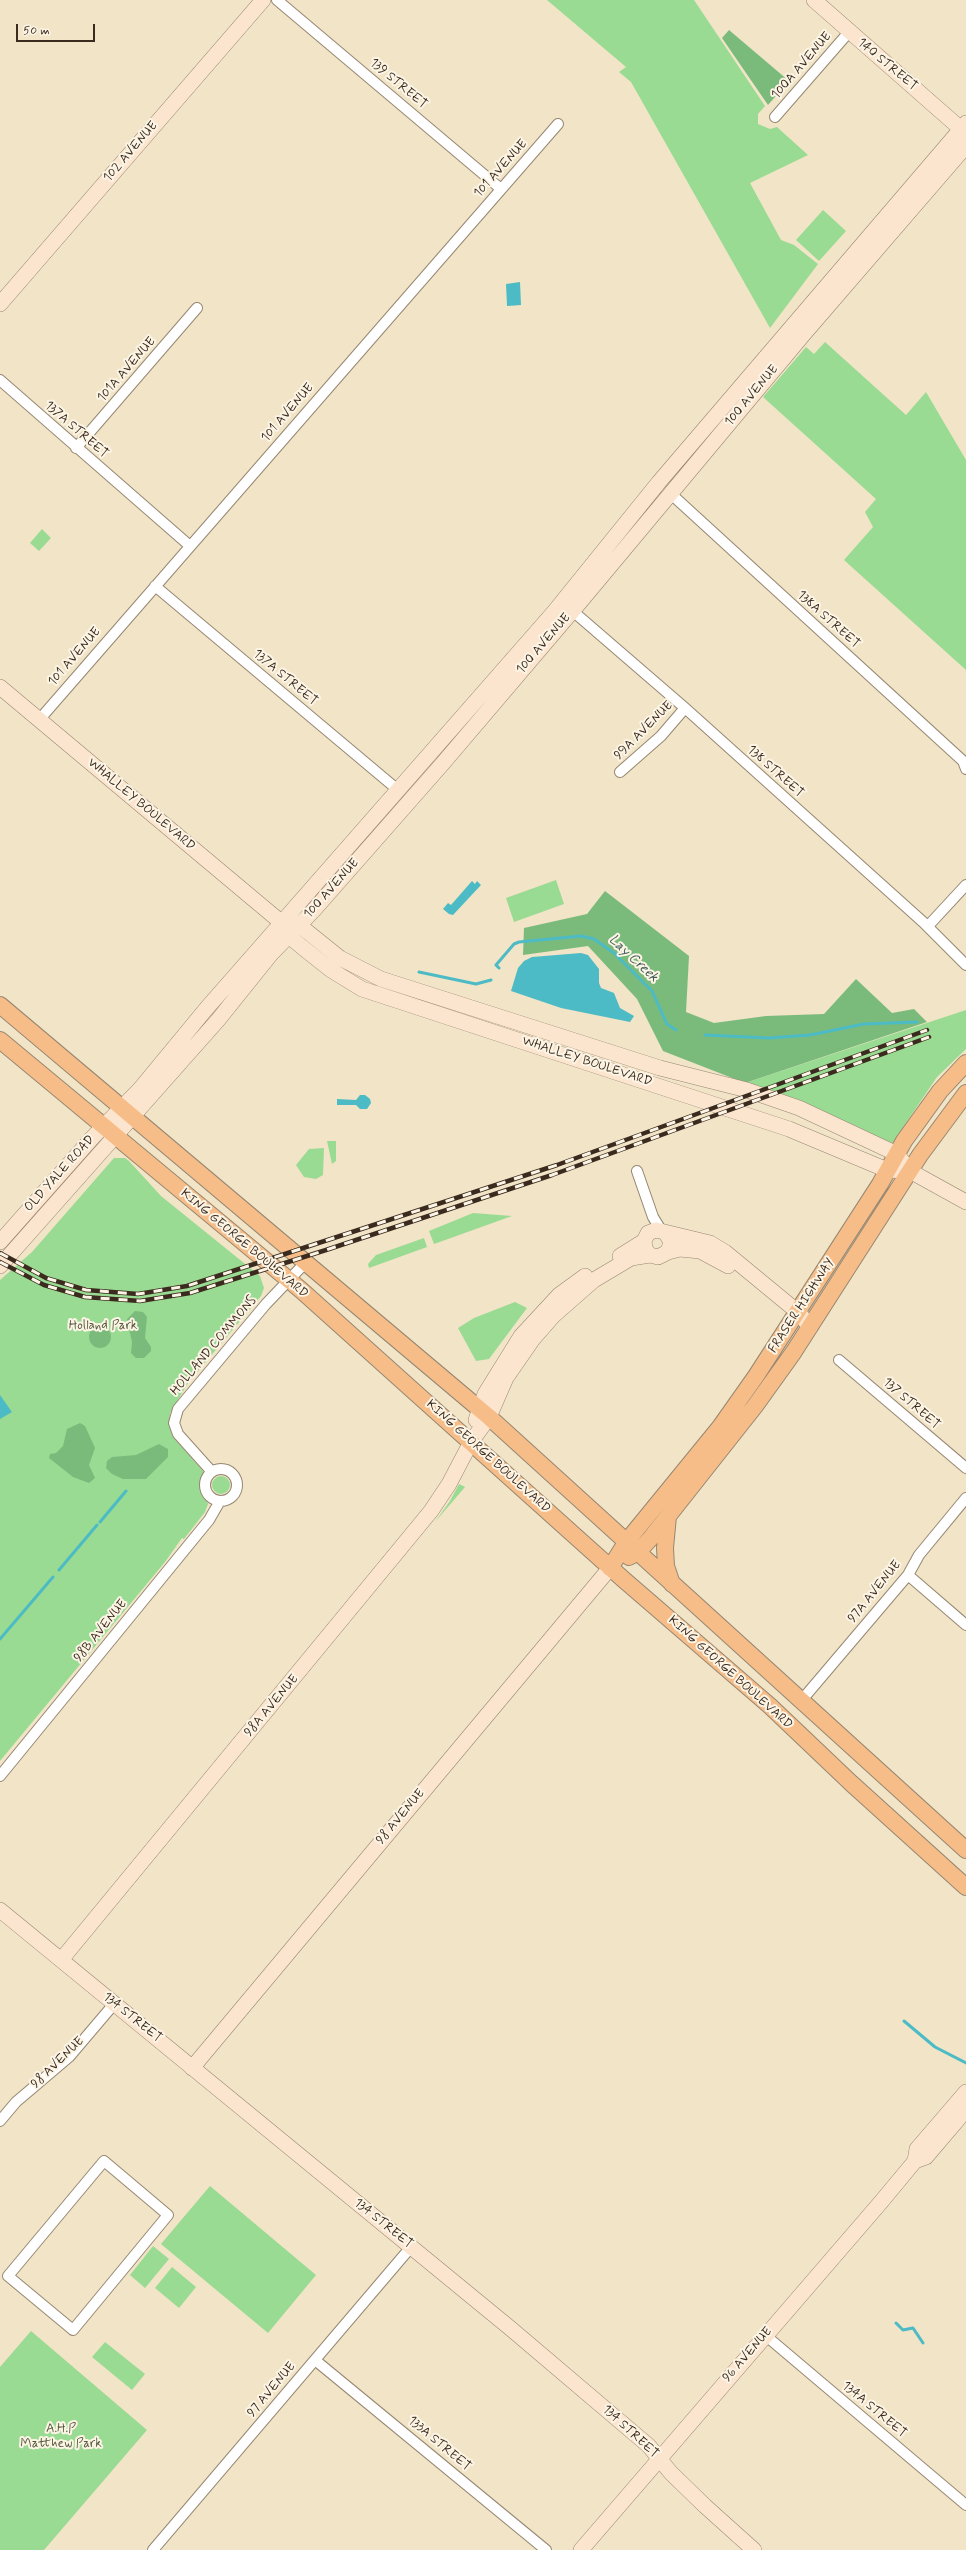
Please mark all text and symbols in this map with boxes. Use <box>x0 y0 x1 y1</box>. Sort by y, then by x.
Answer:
scale bar <box>18 16 97 42</box>
text: 50 m <box>23 23 50 39</box>
street label: 100A AVENUE <box>769 29 835 103</box>
street label: 140 STREET <box>854 35 920 95</box>
street label: 139 STREET <box>366 55 430 113</box>
street label: 102 AVENUE <box>100 119 162 185</box>
street label: 101 AVENUE <box>471 137 531 201</box>
street label: 101A AVENUE <box>95 334 159 406</box>
street label: 100 AVENUE <box>722 362 782 430</box>
street label: 101 AVENUE <box>258 381 318 445</box>
street label: 137A STREET <box>41 398 111 462</box>
street label: 138A STREET <box>793 588 863 652</box>
street label: 100 AVENUE <box>513 611 575 677</box>
street label: 101 AVENUE <box>45 625 105 689</box>
street label: 137A STREET <box>250 646 320 710</box>
street label: 99A AVENUE <box>611 698 677 764</box>
street label: 138 STREET <box>743 743 807 801</box>
street label: WHALLEY BOULEVARD <box>84 755 198 855</box>
street label: 100 AVENUE <box>301 856 363 922</box>
water label: Lay Creek <box>605 932 661 986</box>
street label: WHALLEY BOULEVARD <box>520 1034 654 1090</box>
street label: OLD YALE ROAD <box>22 1132 98 1216</box>
street label: KING GEORGE BOULEVARD <box>177 1186 311 1302</box>
street label: FRASER HIGHWAY <box>766 1256 838 1356</box>
street label: HOLLAND COMMONS <box>168 1293 260 1399</box>
park label: Holland Park <box>69 1318 137 1334</box>
street label: 137 STREET <box>879 1375 943 1433</box>
street label: KING GEORGE BOULEVARD <box>423 1397 553 1517</box>
street label: 97A AVENUE <box>845 1558 905 1626</box>
street label: 98B AVENUE <box>71 1597 131 1665</box>
street label: KING GEORGE BOULEVARD <box>665 1613 795 1733</box>
street label: 98A AVENUE <box>242 1672 302 1740</box>
street label: 98 AVENUE <box>373 1786 429 1848</box>
street label: 134 STREET <box>99 1989 165 2047</box>
street label: 98 AVENUE <box>28 2034 88 2092</box>
street label: 134 STREET <box>350 2195 416 2253</box>
street label: 96 AVENUE <box>720 2324 776 2386</box>
street label: 97 AVENUE <box>244 2359 300 2421</box>
street label: 134A STREET <box>838 2378 910 2442</box>
street label: 134 STREET <box>599 2402 661 2462</box>
street label: 133A STREET <box>404 2413 474 2475</box>
park label: A.H.P Matthew Park <box>20 2421 102 2452</box>

